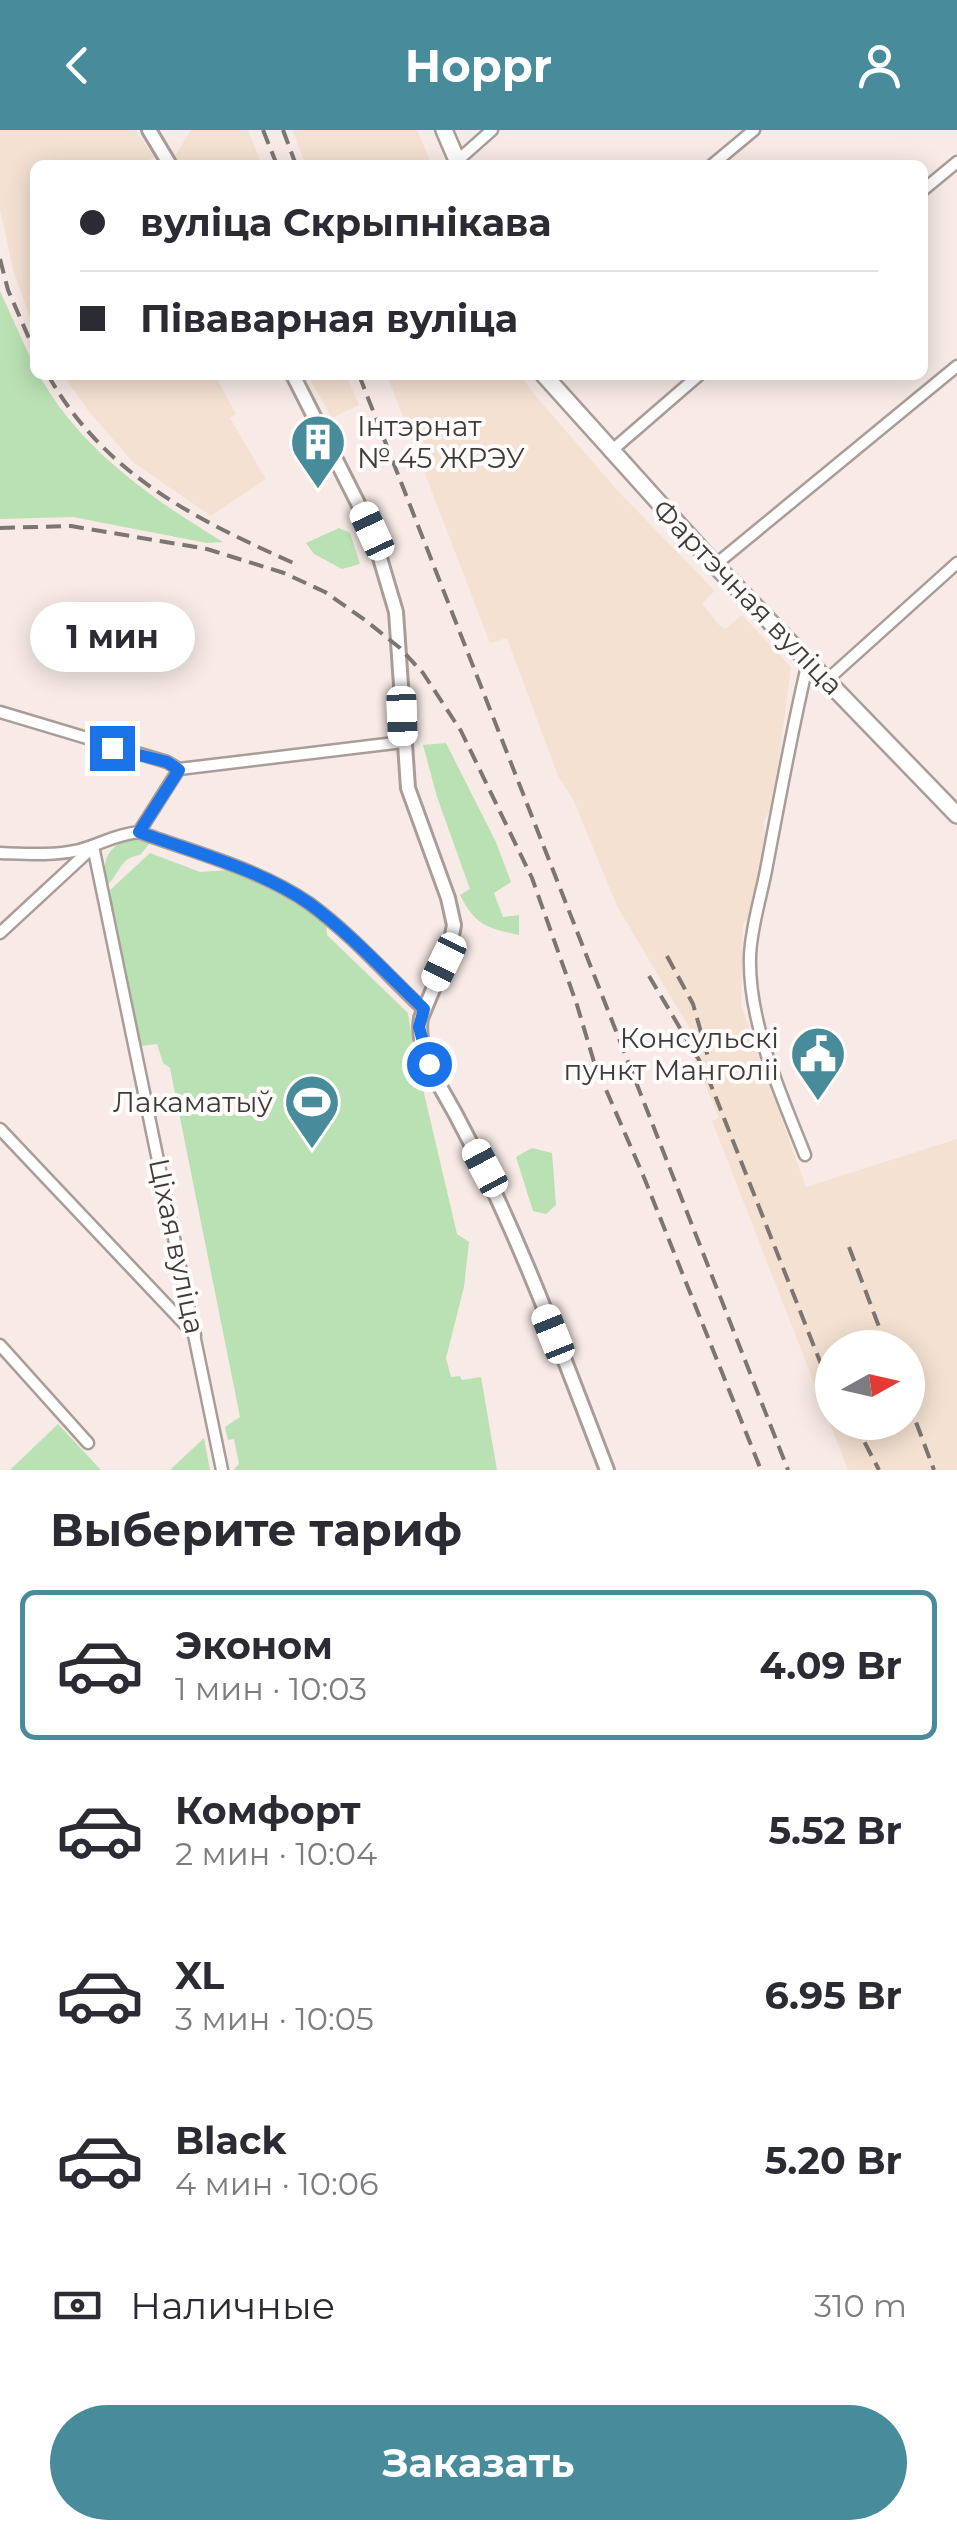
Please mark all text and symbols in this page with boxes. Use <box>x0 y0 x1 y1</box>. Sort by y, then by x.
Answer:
icon: back <box>50 38 105 93</box>
text: Hoppr <box>405 38 552 93</box>
icon: person <box>852 38 907 93</box>
text: вуліца Скрыпнікава <box>140 199 551 246</box>
text: Піваварная вуліца <box>140 295 518 342</box>
place label: Інтэрнат № 45 ЖРЭУ <box>357 409 525 475</box>
building icon: Інтэрнат № 45 ЖРЭУ <box>288 412 348 491</box>
street label: Фартэчная вуліца <box>646 492 850 702</box>
car <box>346 497 398 565</box>
callout: 1 мин <box>29 603 194 673</box>
text: 1 мин <box>66 617 159 656</box>
car <box>386 685 418 747</box>
route end <box>90 726 135 771</box>
car <box>417 928 471 996</box>
place label: Консульскі пункт Манголіі <box>564 1021 779 1087</box>
public building icon: Консульскі пункт Манголіі <box>788 1024 848 1103</box>
route start <box>407 1042 452 1087</box>
sports icon: Лакаматыў <box>282 1072 342 1151</box>
place label: Лакаматыў <box>113 1085 273 1119</box>
car <box>458 1134 512 1202</box>
street label: Ціхая вуліца <box>142 1155 212 1337</box>
car <box>528 1301 578 1367</box>
north arrow <box>815 1330 925 1440</box>
map controls <box>815 1330 925 1440</box>
text: Выберите тариф <box>50 1502 462 1557</box>
icon: car <box>55 1620 145 1710</box>
text: Эконом <box>175 1622 333 1669</box>
text: 4.09 Br <box>759 1642 902 1689</box>
text: 1 мин · 10:03 <box>175 1669 367 1708</box>
icon: car <box>55 1785 145 1875</box>
text: Комфорт <box>175 1787 361 1834</box>
text: 5.52 Br <box>768 1807 902 1854</box>
text: 2 мин · 10:04 <box>175 1834 377 1873</box>
icon: car <box>55 1950 145 2040</box>
text: XL <box>175 1952 224 1999</box>
text: 6.95 Br <box>764 1972 902 2019</box>
text: 3 мин · 10:05 <box>175 1999 374 2038</box>
icon: car <box>55 2115 145 2205</box>
text: Black <box>175 2117 286 2164</box>
text: 5.20 Br <box>765 2137 902 2184</box>
text: 4 мин · 10:06 <box>175 2164 378 2203</box>
icon: cash <box>50 2278 105 2333</box>
text: Наличные <box>130 2282 335 2329</box>
text: 310 m <box>814 2286 907 2325</box>
button: Заказать <box>50 2405 907 2520</box>

